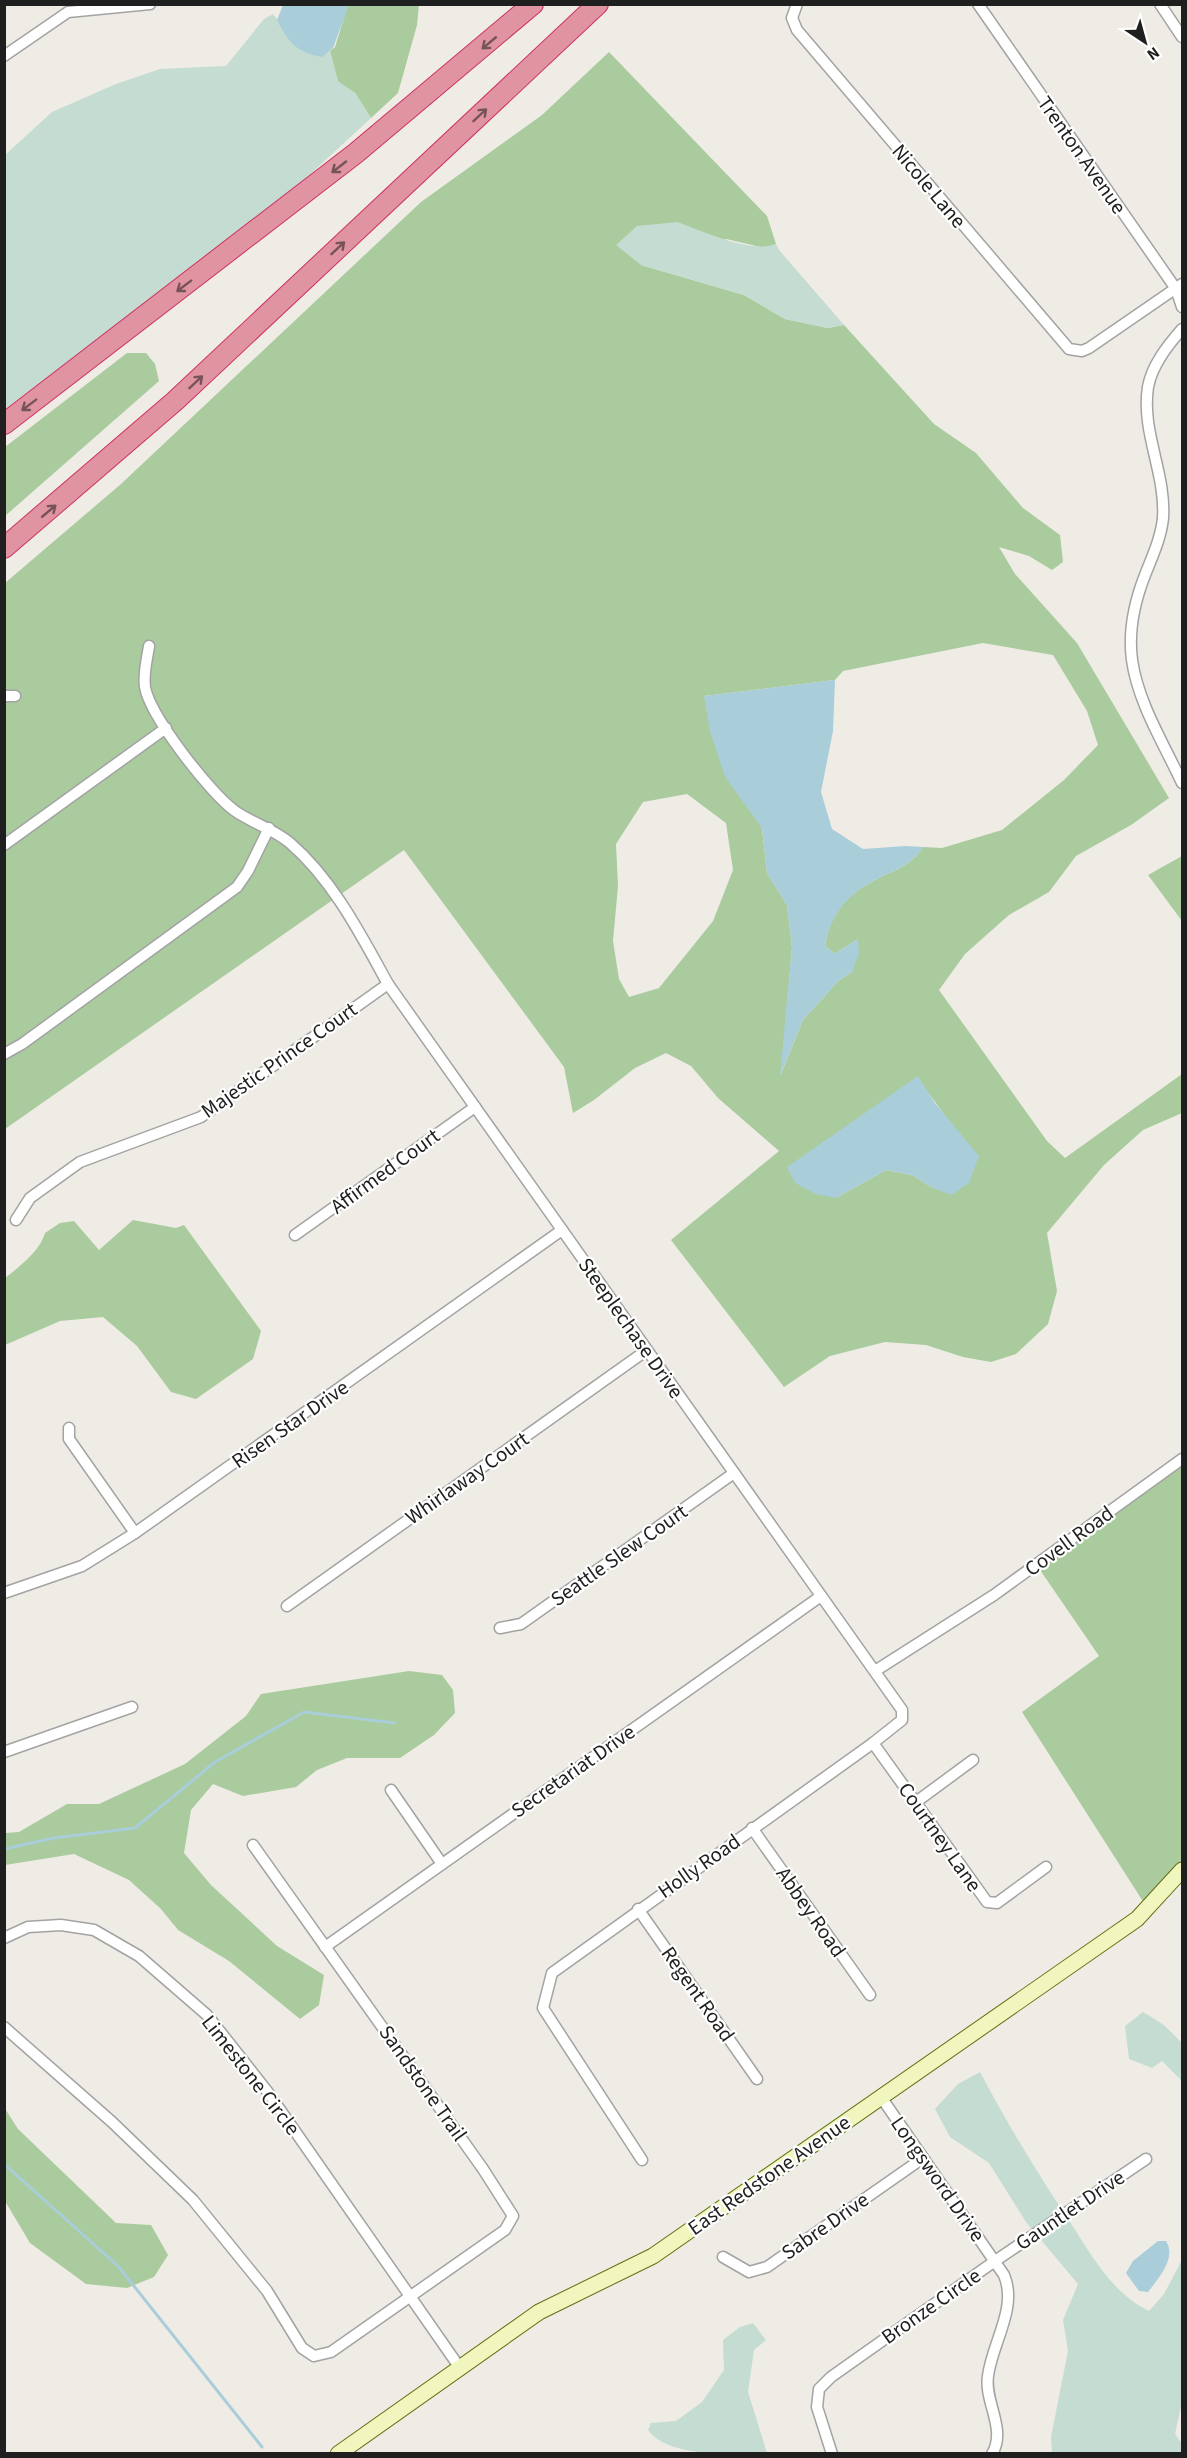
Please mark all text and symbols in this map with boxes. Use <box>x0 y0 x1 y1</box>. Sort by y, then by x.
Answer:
north arrow <box>1115 12 1175 72</box>
one-way arrow <box>482 36 497 50</box>
text: N <box>1142 41 1164 65</box>
street label: Trenton Avenue <box>1030 90 1134 220</box>
one-way arrow <box>473 108 488 122</box>
street label: Nicole Lane <box>885 137 973 235</box>
one-way arrow <box>331 161 347 174</box>
one-way arrow <box>330 241 345 256</box>
one-way arrow <box>177 280 193 293</box>
one-way arrow <box>188 375 203 389</box>
one-way arrow <box>22 398 38 411</box>
one-way arrow <box>41 504 57 517</box>
street label: Majestic Prince Court <box>195 995 363 1125</box>
street label: Affirmed Court <box>324 1121 446 1221</box>
street label: Steeplechase Drive <box>571 1251 691 1405</box>
street label: Risen Star Drive <box>225 1372 355 1476</box>
street label: Whirlaway Court <box>399 1424 535 1532</box>
street label: Seattle Slew Court <box>544 1497 694 1613</box>
street label: Covell Road <box>1018 1498 1120 1584</box>
street label: Secretariat Drive <box>505 1717 641 1825</box>
street label: Courtney Lane <box>891 1776 989 1898</box>
street label: Holly Road <box>652 1827 746 1905</box>
street label: Abbey Road <box>769 1861 853 1963</box>
street label: Regent Road <box>654 1940 742 2048</box>
street label: Limestone Circle <box>194 2008 308 2142</box>
street label: Sandstone Trail <box>372 2019 474 2147</box>
street label: East Redstone Avenue <box>682 2107 856 2243</box>
street label: Longsword Drive <box>884 2110 992 2248</box>
street label: Gauntlet Drive <box>1009 2162 1131 2258</box>
street label: Sabre Drive <box>775 2185 875 2267</box>
street label: Bronze Circle <box>875 2261 987 2351</box>

